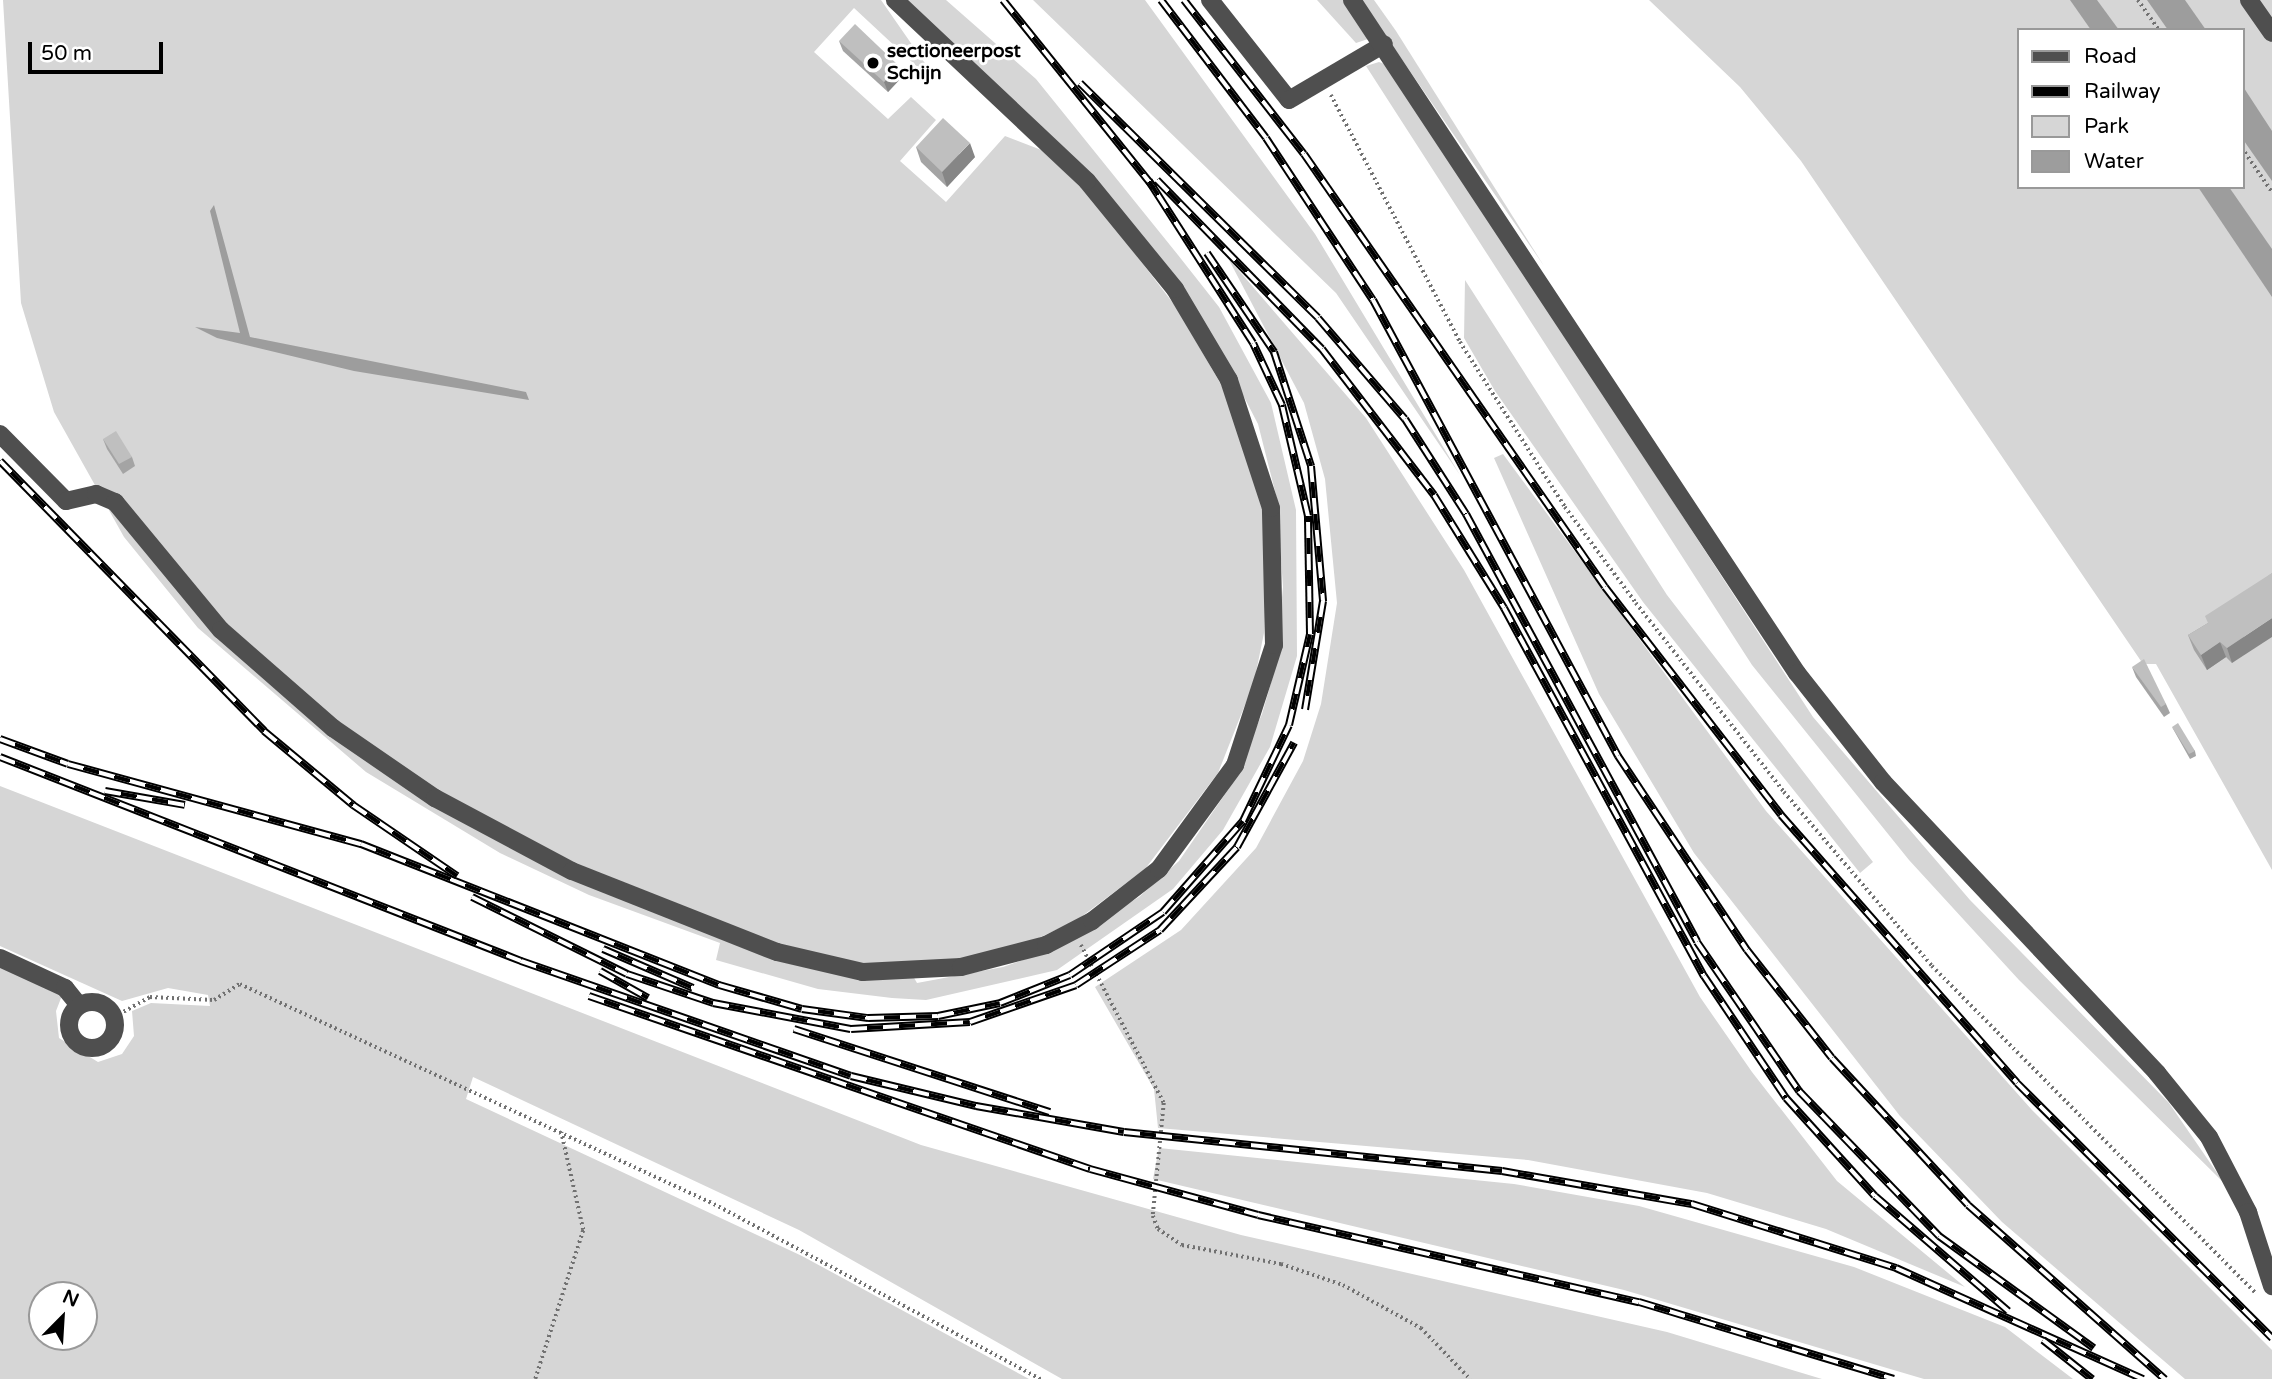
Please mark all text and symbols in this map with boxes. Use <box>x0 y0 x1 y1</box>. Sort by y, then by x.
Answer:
scale bar <box>32 28 166 72</box>
legend <box>2016 28 2244 189</box>
text: 50 m <box>41 41 92 66</box>
place label: sectioneerpost Schijn <box>887 41 1021 85</box>
text: Road <box>2084 44 2137 69</box>
marker: sectioneerpost Schijn <box>865 55 881 71</box>
text: Railway <box>2084 79 2161 104</box>
text: Park <box>2084 114 2129 139</box>
text: Water <box>2084 149 2144 174</box>
north arrow <box>28 1281 98 1351</box>
text: N <box>59 1285 82 1312</box>

